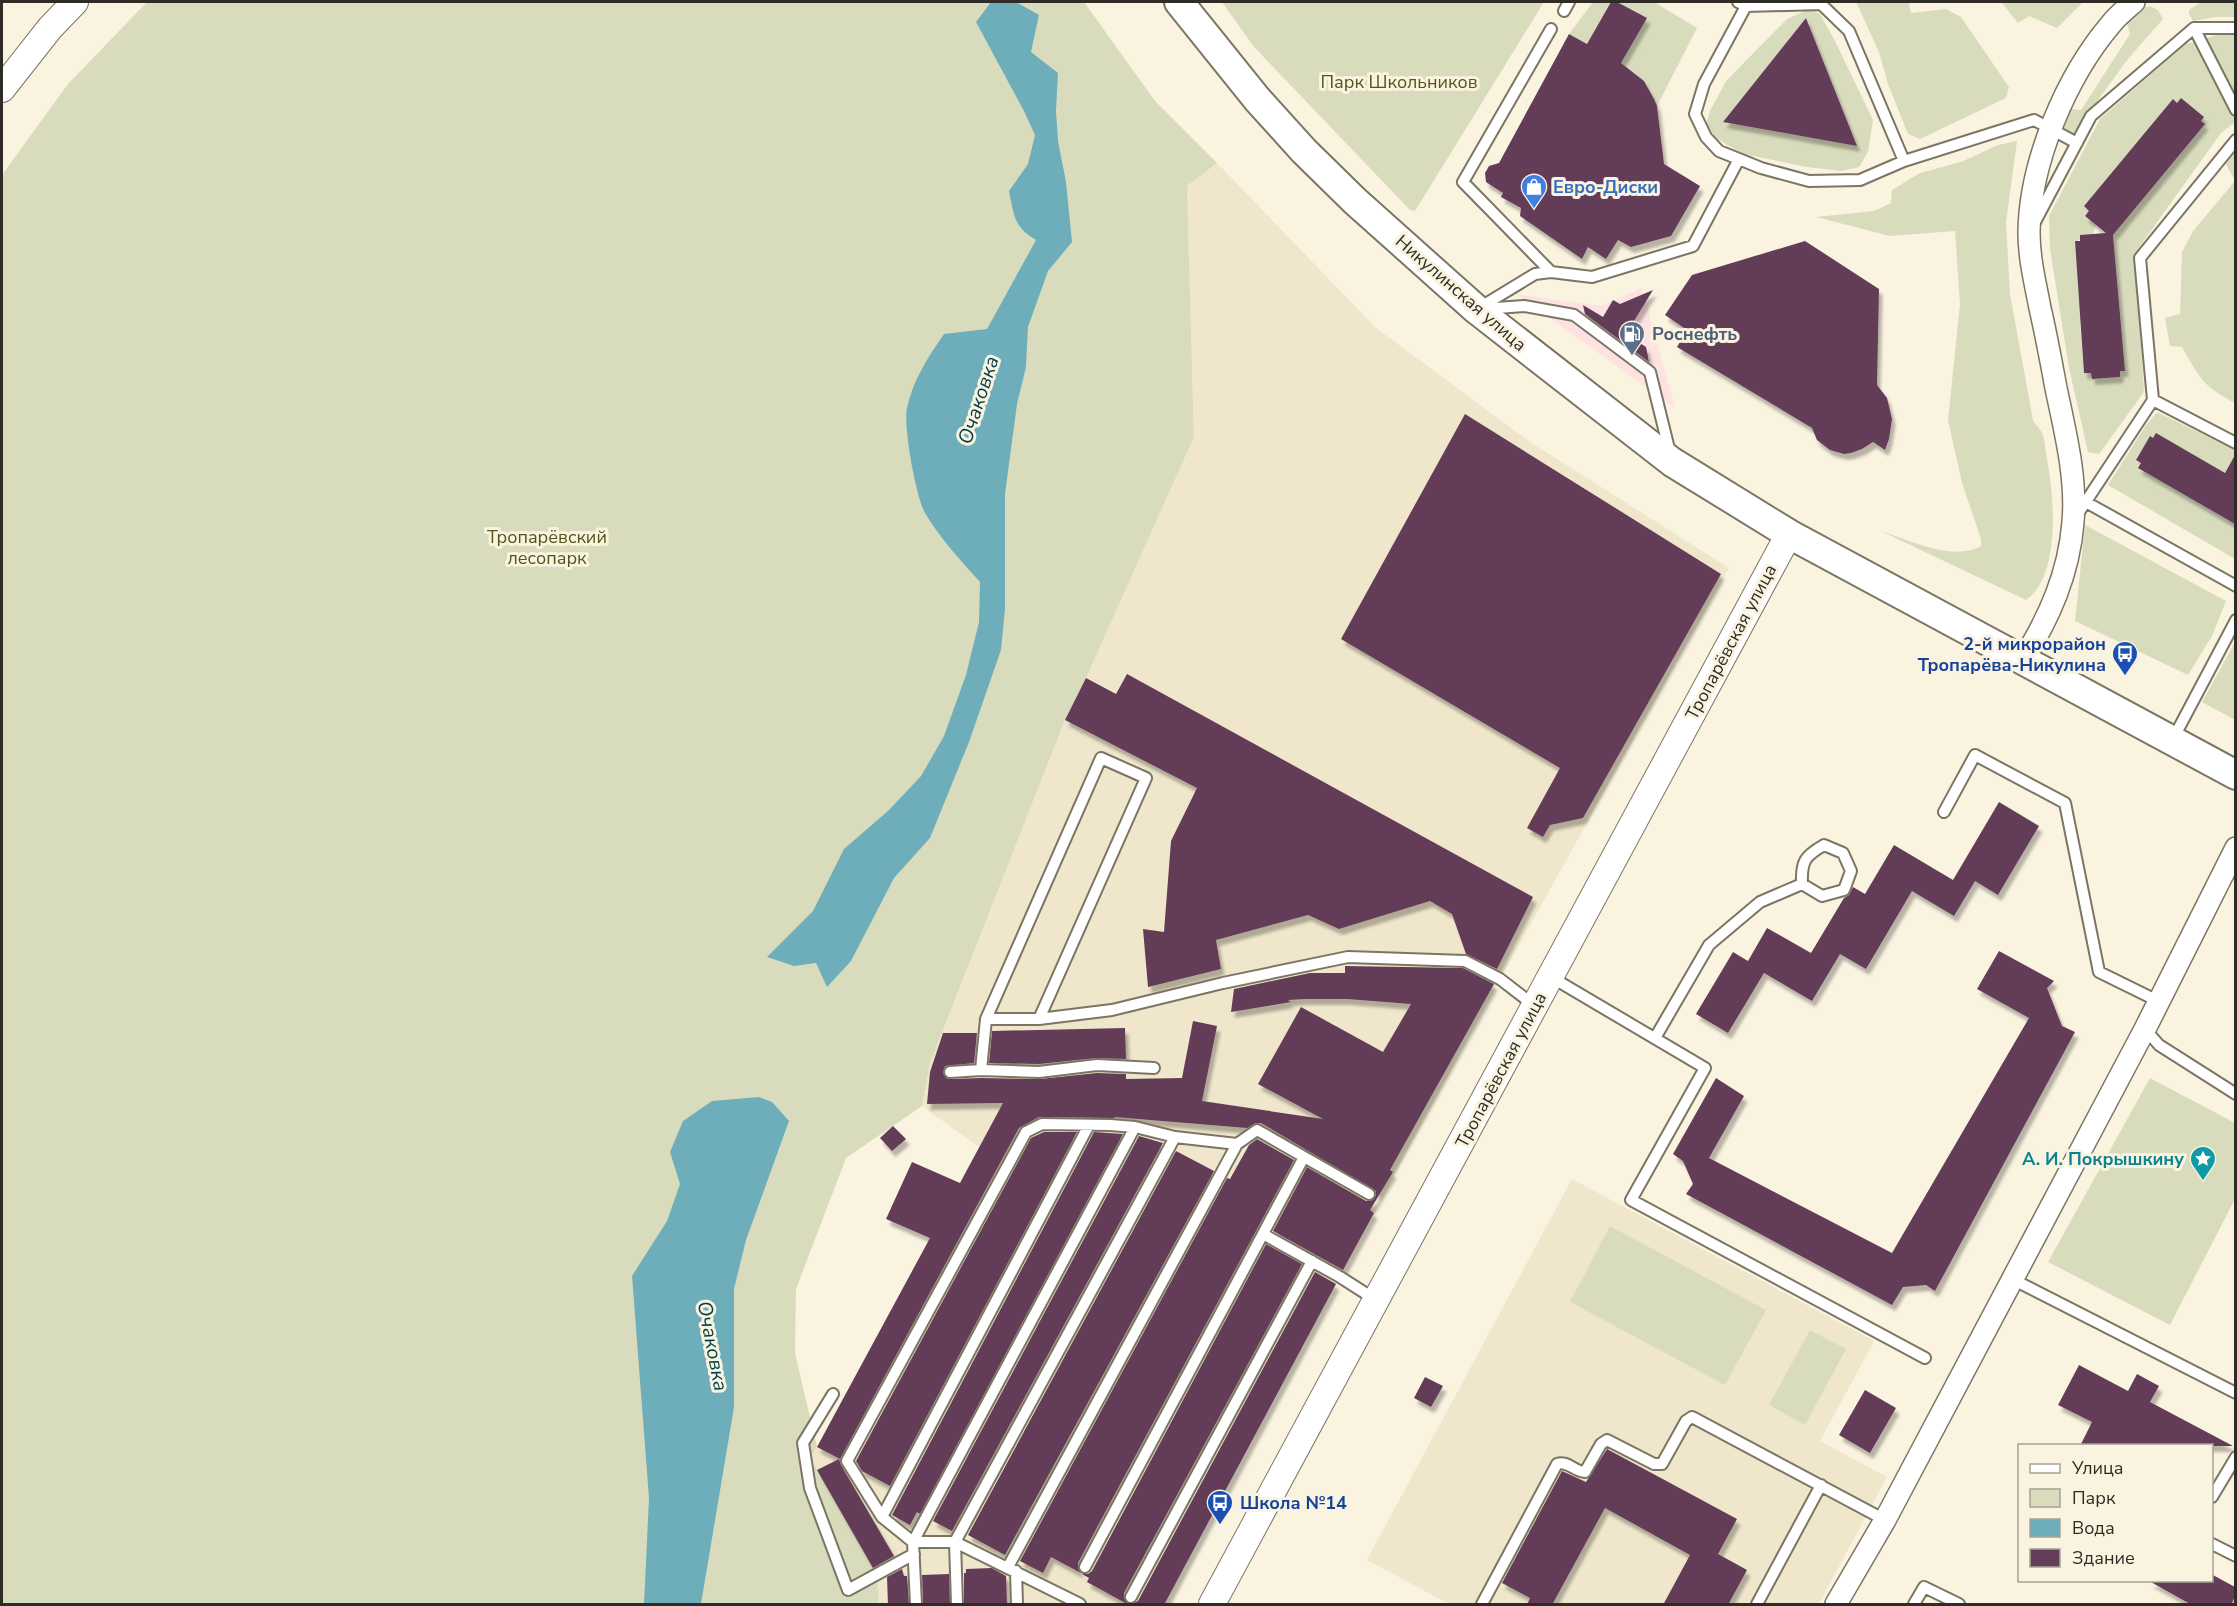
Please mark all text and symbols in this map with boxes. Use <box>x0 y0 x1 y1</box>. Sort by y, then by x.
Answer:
park label: Парк Школьников <box>1320 70 1478 94</box>
shop icon: Евро-Диски <box>1519 172 1549 210</box>
place label: Евро-Диски <box>1553 175 1658 199</box>
street label: Никулинская улица <box>1390 229 1532 357</box>
fuel station icon: Роснефть <box>1617 319 1647 357</box>
place label: Роснефть <box>1652 322 1737 346</box>
water label: Очаковка <box>952 353 1005 448</box>
park label: Тропарёвский лесопарк <box>487 525 607 570</box>
street label: Тропарёвская улица <box>1680 560 1782 724</box>
place label: 2-й микрорайон Тропарёва-Никулина <box>1918 632 2106 677</box>
bus stop icon: 2-й микрорайон Тропарёва-Никулина <box>2110 639 2140 677</box>
street label: Тропарёвская улица <box>1450 988 1552 1152</box>
place icon: А. И. Покрышкину <box>2188 1144 2218 1182</box>
place label: А. И. Покрышкину <box>2022 1147 2184 1171</box>
water label: Очаковка <box>691 1299 734 1393</box>
legend <box>2018 1444 2213 1582</box>
text: Улица <box>2071 1456 2123 1480</box>
text: Парк <box>2072 1486 2116 1510</box>
bus stop icon: Школа №14 <box>1205 1488 1235 1526</box>
place label: Школа №14 <box>1240 1491 1347 1515</box>
text: Вода <box>2072 1516 2115 1540</box>
text: Здание <box>2072 1546 2135 1570</box>

